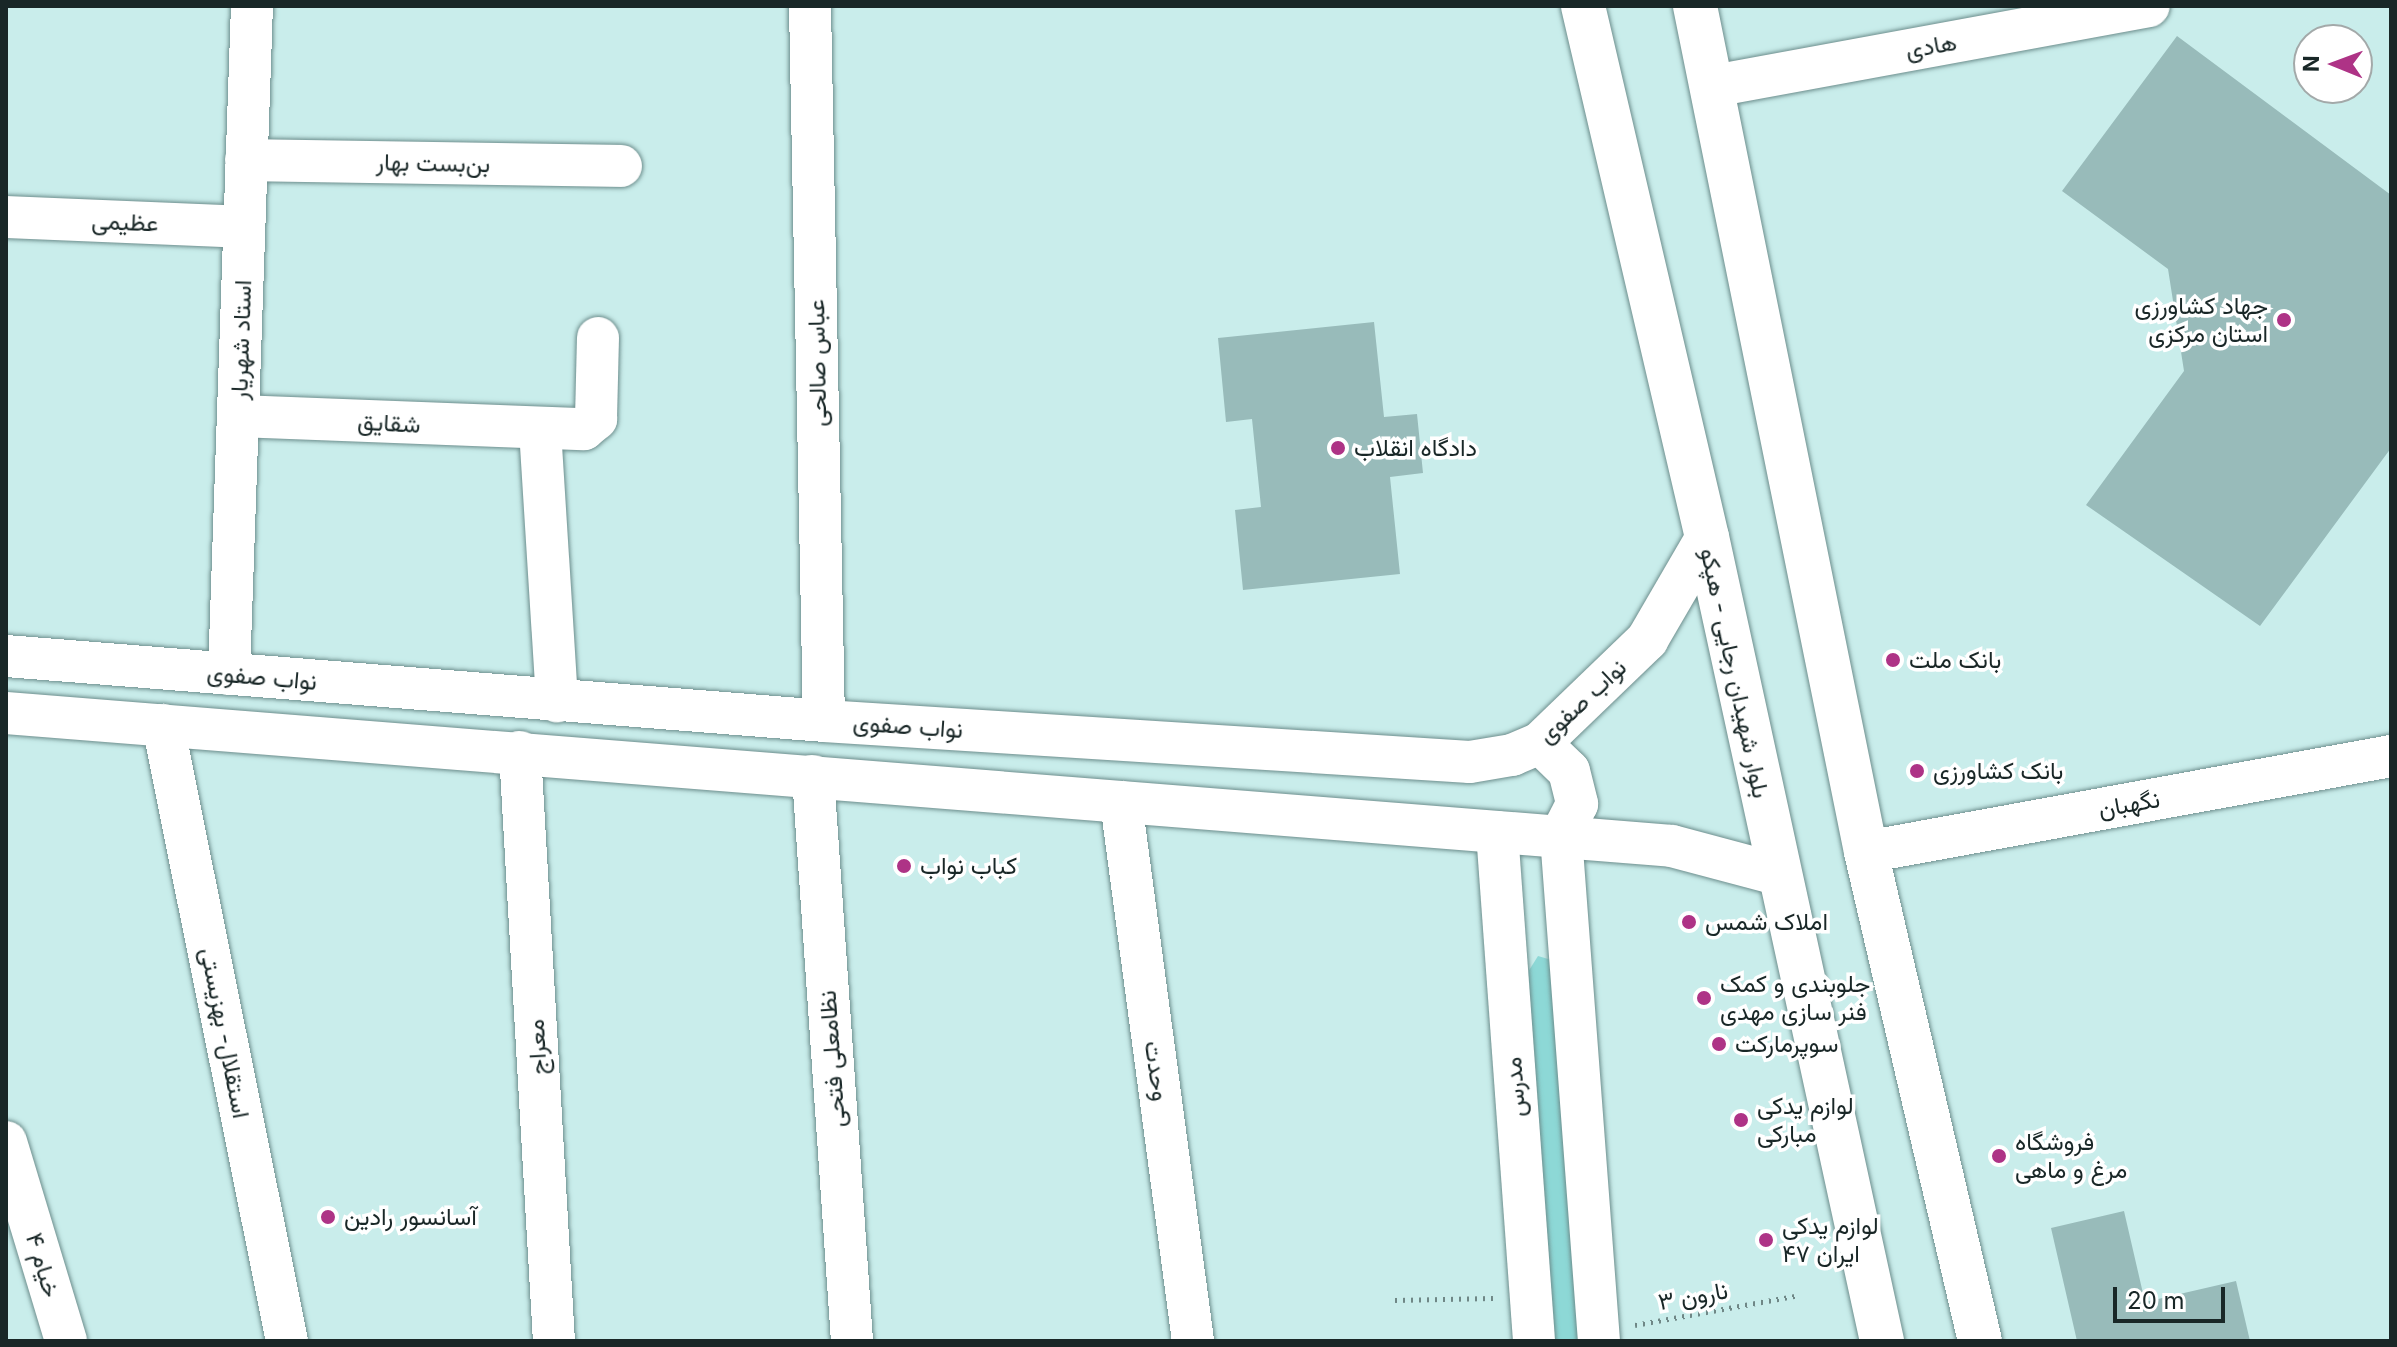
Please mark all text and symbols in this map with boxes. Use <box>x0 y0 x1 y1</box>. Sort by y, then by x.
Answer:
north arrow <box>2293 24 2373 104</box>
street label: هادی <box>1903 27 1959 65</box>
text: N <box>2298 55 2324 72</box>
street label: بن‌بست بهار <box>376 148 490 178</box>
street label: عظیمی <box>91 206 159 238</box>
street label: استاد شهریار <box>225 279 257 401</box>
place label: جهاد کشاورزی استان مرکزی <box>2135 292 2268 348</box>
street label: عباس صالحی <box>801 299 833 427</box>
marker: جهاد کشاورزی استان مرکزی <box>2275 311 2293 329</box>
street label: شقایق <box>357 407 421 439</box>
place label: دادگاه انقلاب <box>1354 434 1477 462</box>
marker: دادگاه انقلاب <box>1329 439 1347 457</box>
street label: بلوار شهیدان رجایی - هپکو <box>1694 545 1776 801</box>
place label: بانک ملت <box>1909 646 2001 674</box>
marker: بانک ملت <box>1884 651 1902 669</box>
street label: نواب صفوی <box>1532 653 1632 749</box>
street label: نواب صفوی <box>206 658 318 696</box>
street label: نواب صفوی <box>852 708 964 744</box>
place label: بانک کشاورزی <box>1933 757 2063 785</box>
marker: بانک کشاورزی <box>1908 762 1926 780</box>
street label: نگهبان <box>2096 784 2162 824</box>
place label: کباب نواب <box>920 852 1017 880</box>
marker: کباب نواب <box>895 857 913 875</box>
place label: املاک شمس <box>1705 908 1828 936</box>
marker: املاک شمس <box>1680 913 1698 931</box>
street label: استقلال- بهزیستی <box>194 945 256 1121</box>
place label: جلوبندی و کمک فنر سازی مهدی <box>1720 970 1870 1026</box>
marker: جلوبندی و کمک فنر سازی مهدی <box>1695 989 1713 1007</box>
street label: نظامعلی فتحی <box>813 990 851 1128</box>
street label: معراج <box>521 1018 553 1076</box>
place label: سوپرمارکت <box>1735 1030 1838 1058</box>
marker: سوپرمارکت <box>1710 1035 1728 1053</box>
street label: وحدت <box>1139 1039 1175 1103</box>
street label: مدرس <box>1499 1056 1531 1118</box>
place label: لوازم یدکی مبارکی <box>1757 1092 1854 1148</box>
marker: لوازم یدکی مبارکی <box>1732 1111 1750 1129</box>
place label: فروشگاه مرغ و ماهی <box>2015 1128 2127 1184</box>
marker: فروشگاه مرغ و ماهی <box>1990 1147 2008 1165</box>
place label: آسانسور رادین <box>344 1203 477 1231</box>
marker: آسانسور رادین <box>319 1208 337 1226</box>
place label: لوازم یدکی ایران ۴۷ <box>1782 1212 1879 1268</box>
street label: خیام ۴ <box>20 1229 66 1301</box>
marker: لوازم یدکی ایران ۴۷ <box>1757 1231 1775 1249</box>
scale bar <box>2117 1271 2229 1321</box>
street label: نارون ۳ <box>1656 1276 1730 1316</box>
text: 20 m <box>2127 1286 2185 1315</box>

